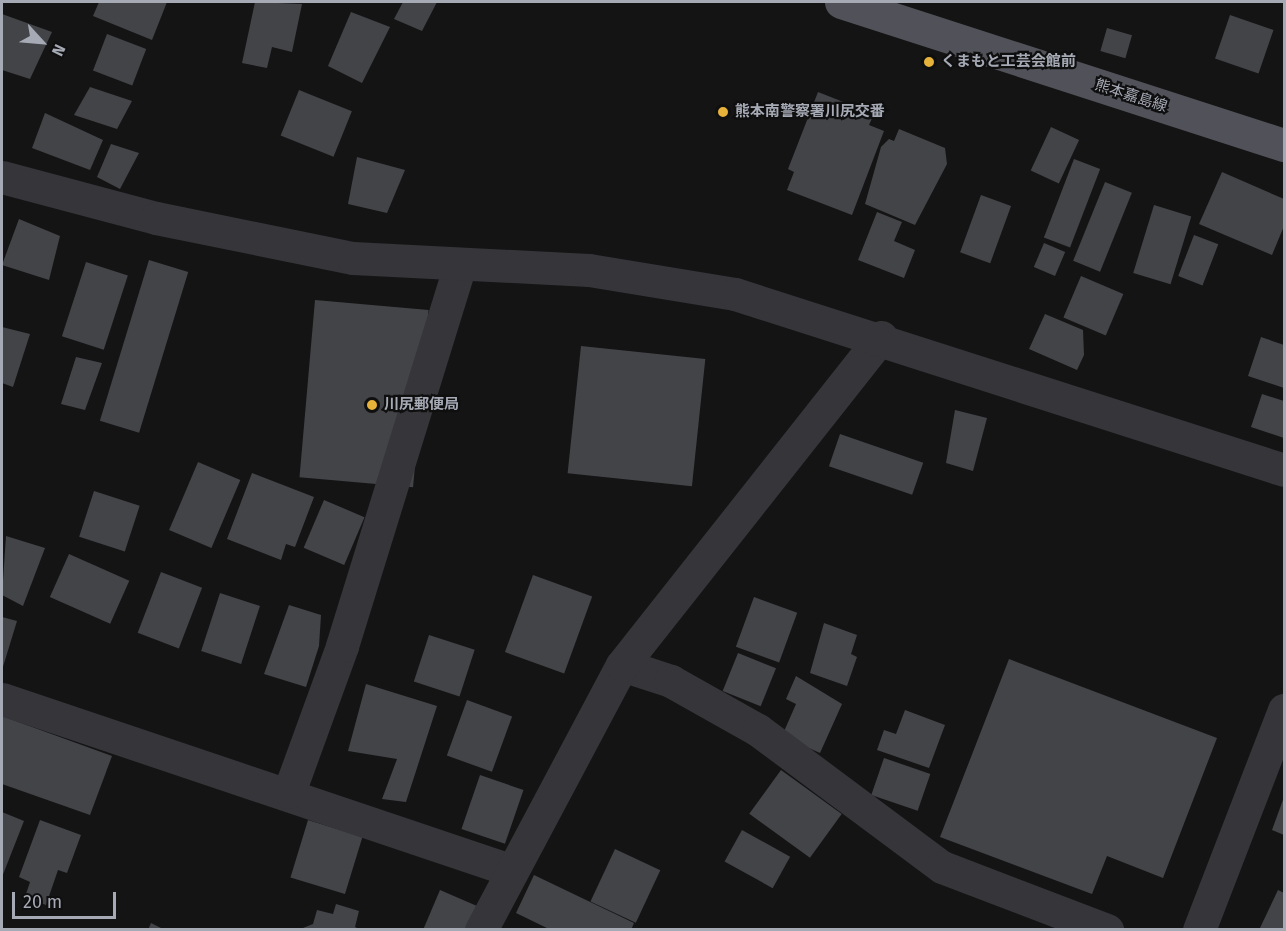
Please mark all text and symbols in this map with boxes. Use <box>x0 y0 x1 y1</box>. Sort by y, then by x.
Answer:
north arrow <box>12 12 72 72</box>
text: N <box>48 41 69 59</box>
place label: くまもと工芸会館前 <box>941 53 1076 71</box>
marker: くまもと工芸会館前 <box>922 55 936 69</box>
street label: 熊本嘉島線 <box>1093 76 1169 116</box>
place label: 熊本南警察署川尻交番 <box>735 103 885 121</box>
marker: 熊本南警察署川尻交番 <box>716 105 730 119</box>
place label: 川尻郵便局 <box>384 396 459 414</box>
marker: 川尻郵便局 <box>365 398 379 412</box>
scale bar <box>15 880 118 918</box>
text: 20 m <box>23 891 62 913</box>

